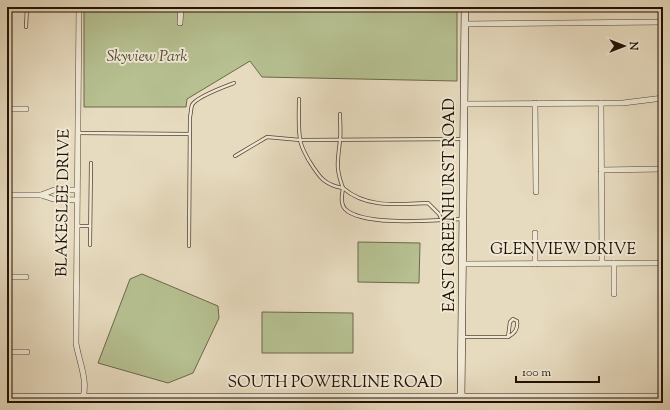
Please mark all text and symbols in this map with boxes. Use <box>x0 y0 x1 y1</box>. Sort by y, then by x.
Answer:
north arrow <box>604 26 644 66</box>
text: N <box>625 41 641 51</box>
park label: Skyview Park <box>107 46 187 69</box>
street label: EAST GREENHURST ROAD <box>439 98 462 312</box>
street label: BLAKESLEE DRIVE <box>51 129 77 277</box>
street label: GLENVIEW DRIVE <box>490 239 636 262</box>
scale bar <box>516 358 599 384</box>
text: 100 m <box>522 364 551 382</box>
street label: SOUTH POWERLINE ROAD <box>227 372 443 395</box>

